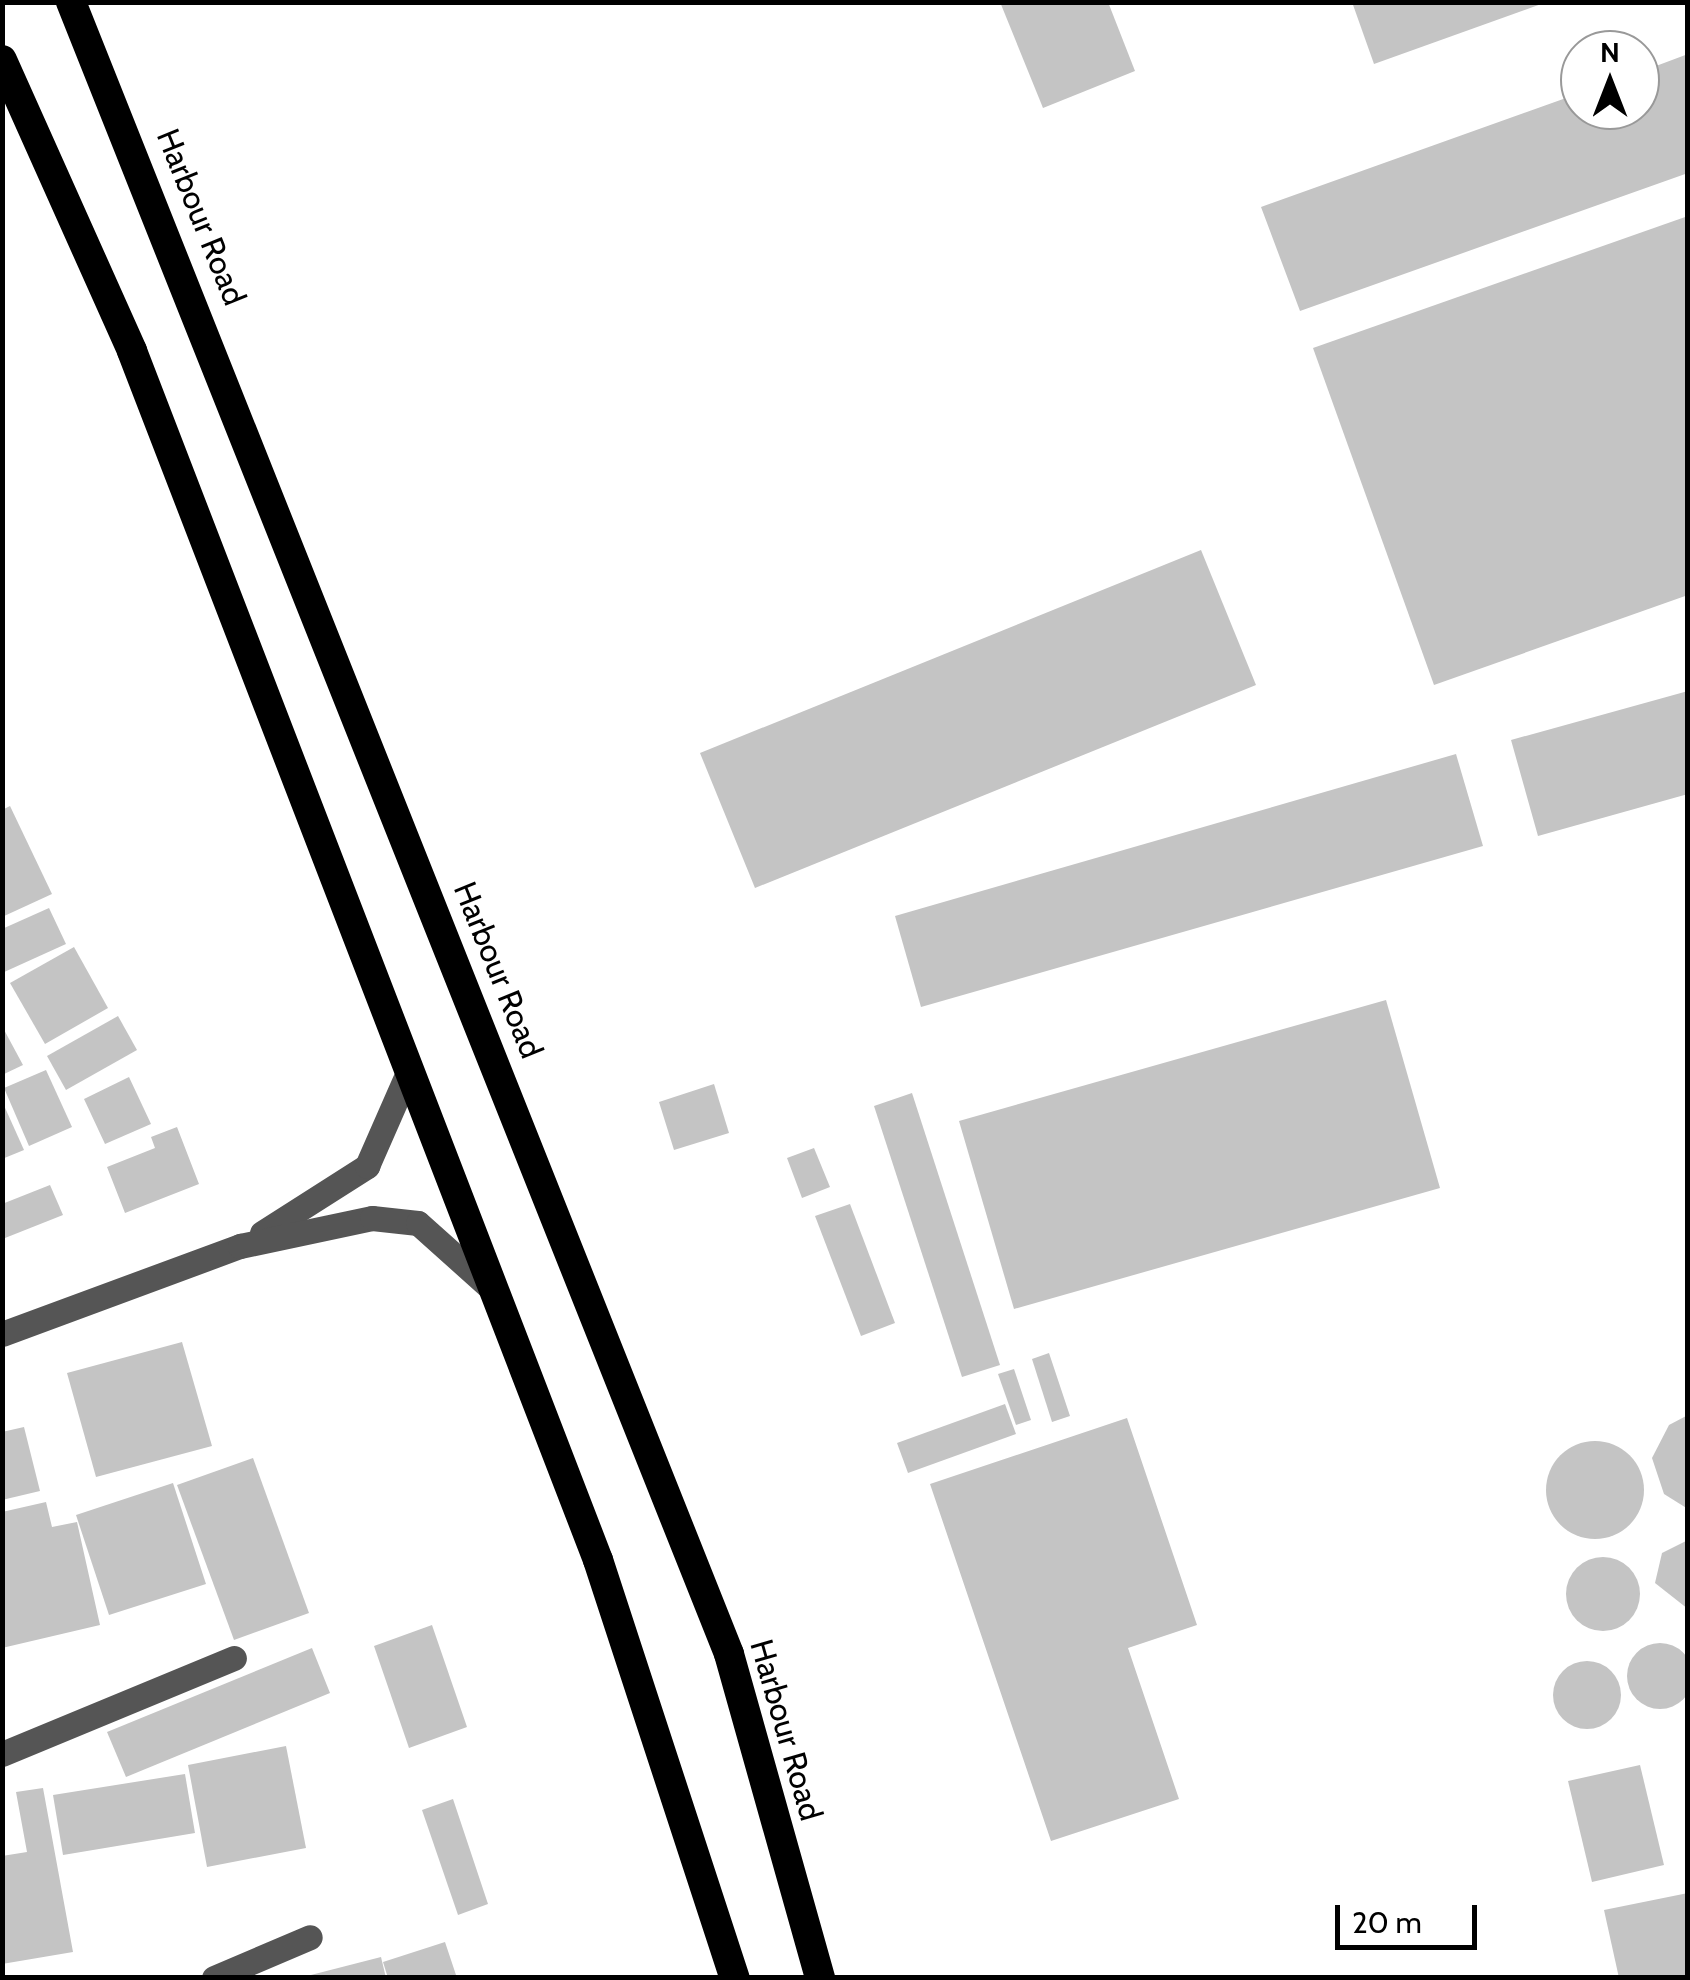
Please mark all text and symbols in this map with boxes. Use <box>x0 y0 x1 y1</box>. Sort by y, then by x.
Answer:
north arrow <box>1560 30 1660 130</box>
text: N <box>1600 35 1620 69</box>
street label: Harbour Road <box>148 123 254 311</box>
street label: Harbour Road <box>445 876 551 1064</box>
street label: Harbour Road <box>742 1635 830 1825</box>
scale bar <box>1340 1885 1482 1947</box>
text: 20 m <box>1352 1904 1422 1941</box>

